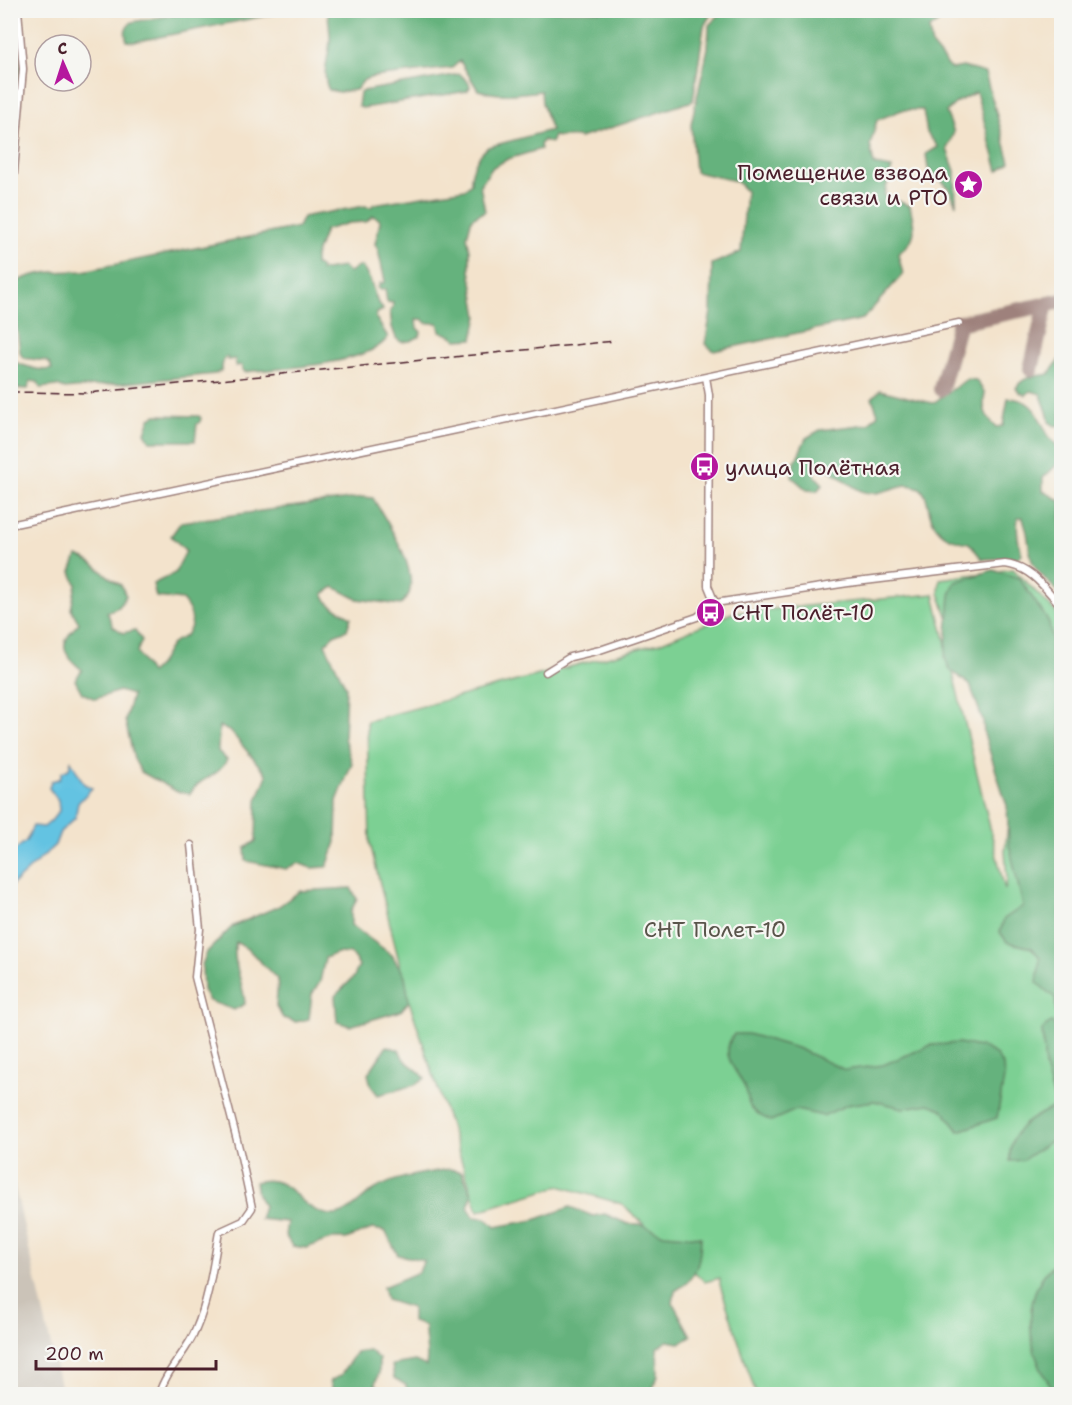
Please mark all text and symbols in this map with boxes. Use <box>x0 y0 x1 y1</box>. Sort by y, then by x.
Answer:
north arrow <box>33 33 93 93</box>
text: С <box>57 38 68 59</box>
place label: Помещение взвода связи и РТО <box>737 158 948 212</box>
place icon: Помещение взвода связи и РТО <box>953 169 985 201</box>
bus stop icon: улица Полётная <box>688 451 720 483</box>
place label: улица Полётная <box>725 453 900 482</box>
bus stop icon: СНТ Полёт-10 <box>695 596 727 628</box>
place label: СНТ Полёт-10 <box>732 598 874 627</box>
park label: СНТ Полет-10 <box>644 915 786 944</box>
scale bar <box>36 1333 216 1371</box>
text: 200 m <box>45 1342 104 1366</box>

